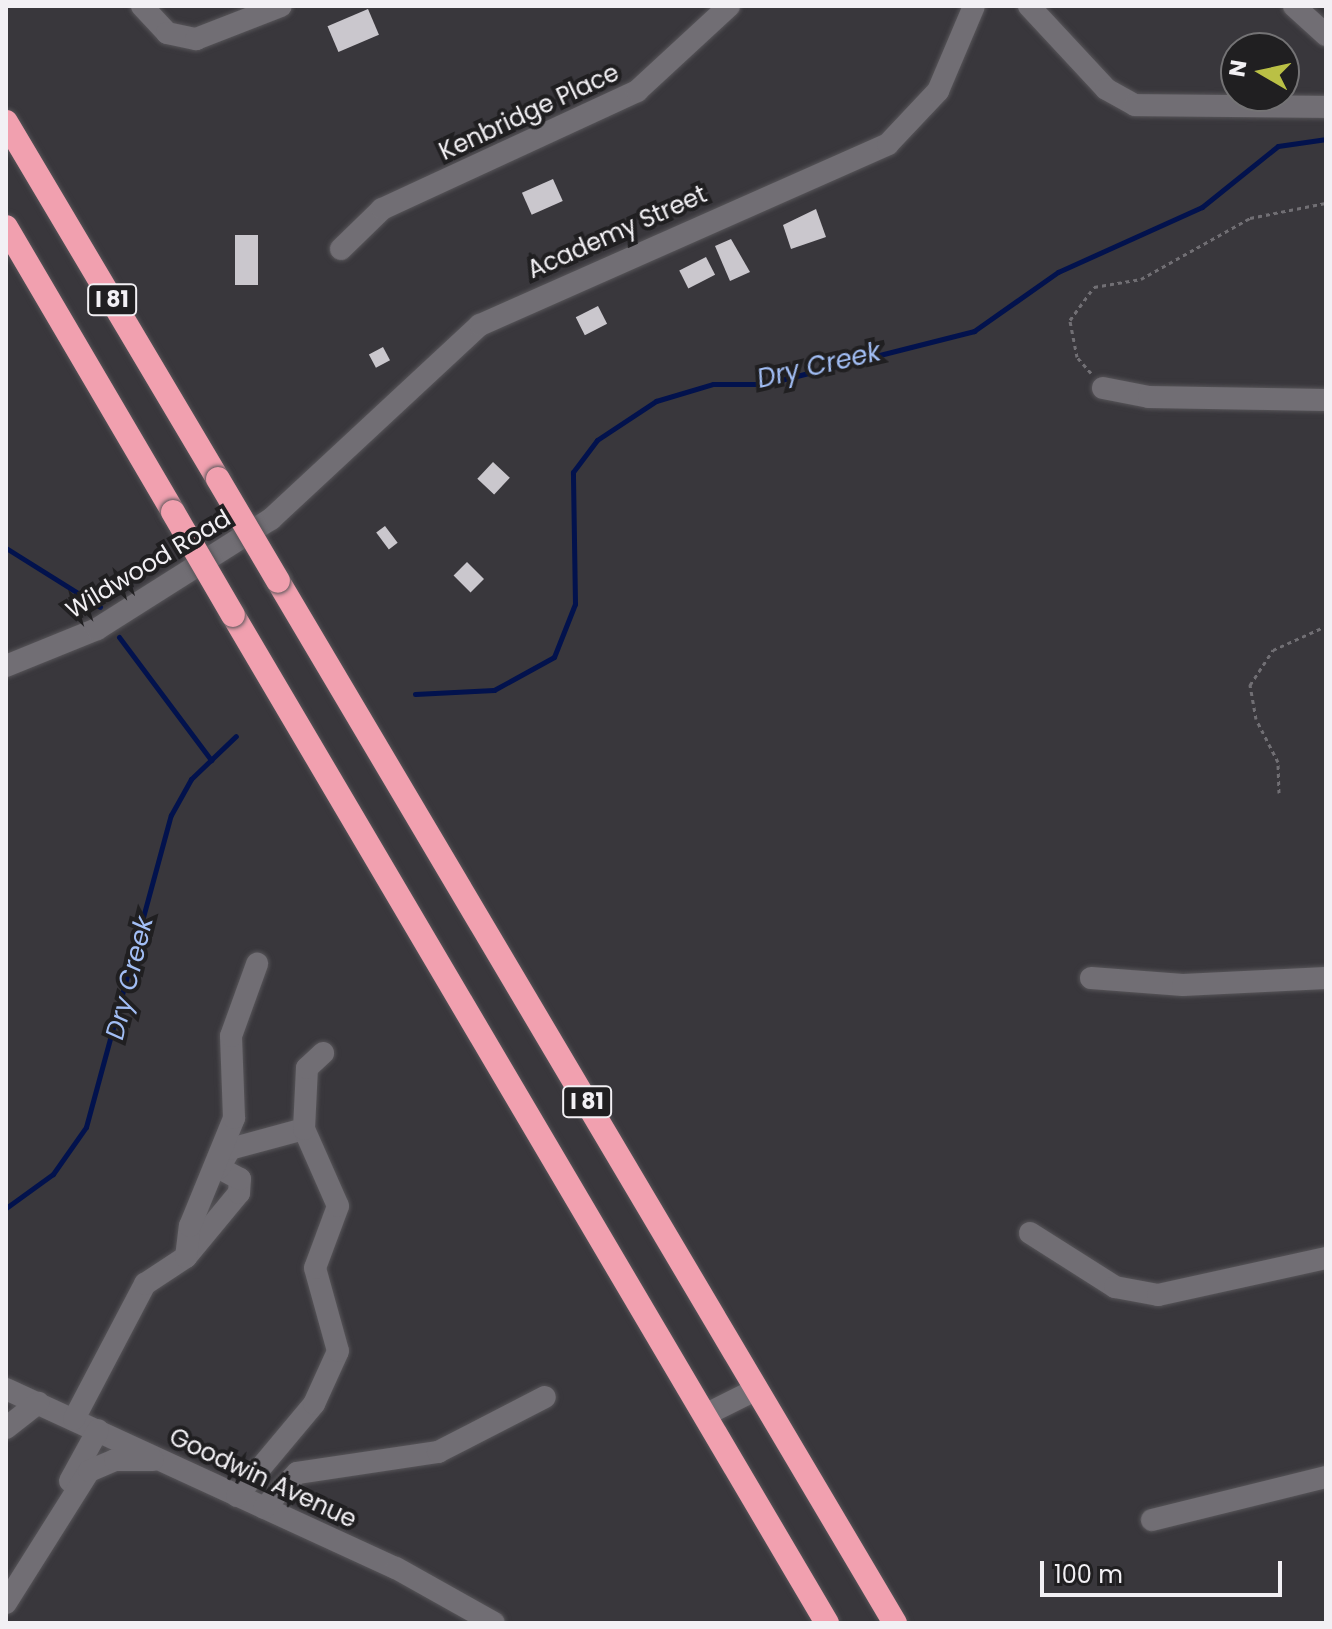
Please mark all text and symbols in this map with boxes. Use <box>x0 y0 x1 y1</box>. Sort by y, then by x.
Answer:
north arrow <box>1220 32 1300 112</box>
street label: Kenbridge Place <box>435 58 623 166</box>
text: N <box>1221 58 1254 79</box>
street label: Academy Street <box>523 180 711 284</box>
road number: I 81 <box>86 282 138 318</box>
water label: Dry Creek <box>754 337 884 395</box>
street label: Wildwood Road <box>60 504 236 624</box>
water label: Dry Creek <box>100 913 160 1043</box>
road number: I 81 <box>561 1084 613 1120</box>
street label: Goodwin Avenue <box>165 1422 361 1534</box>
scale bar <box>1044 1545 1286 1595</box>
text: 100 m <box>1054 1558 1123 1591</box>

